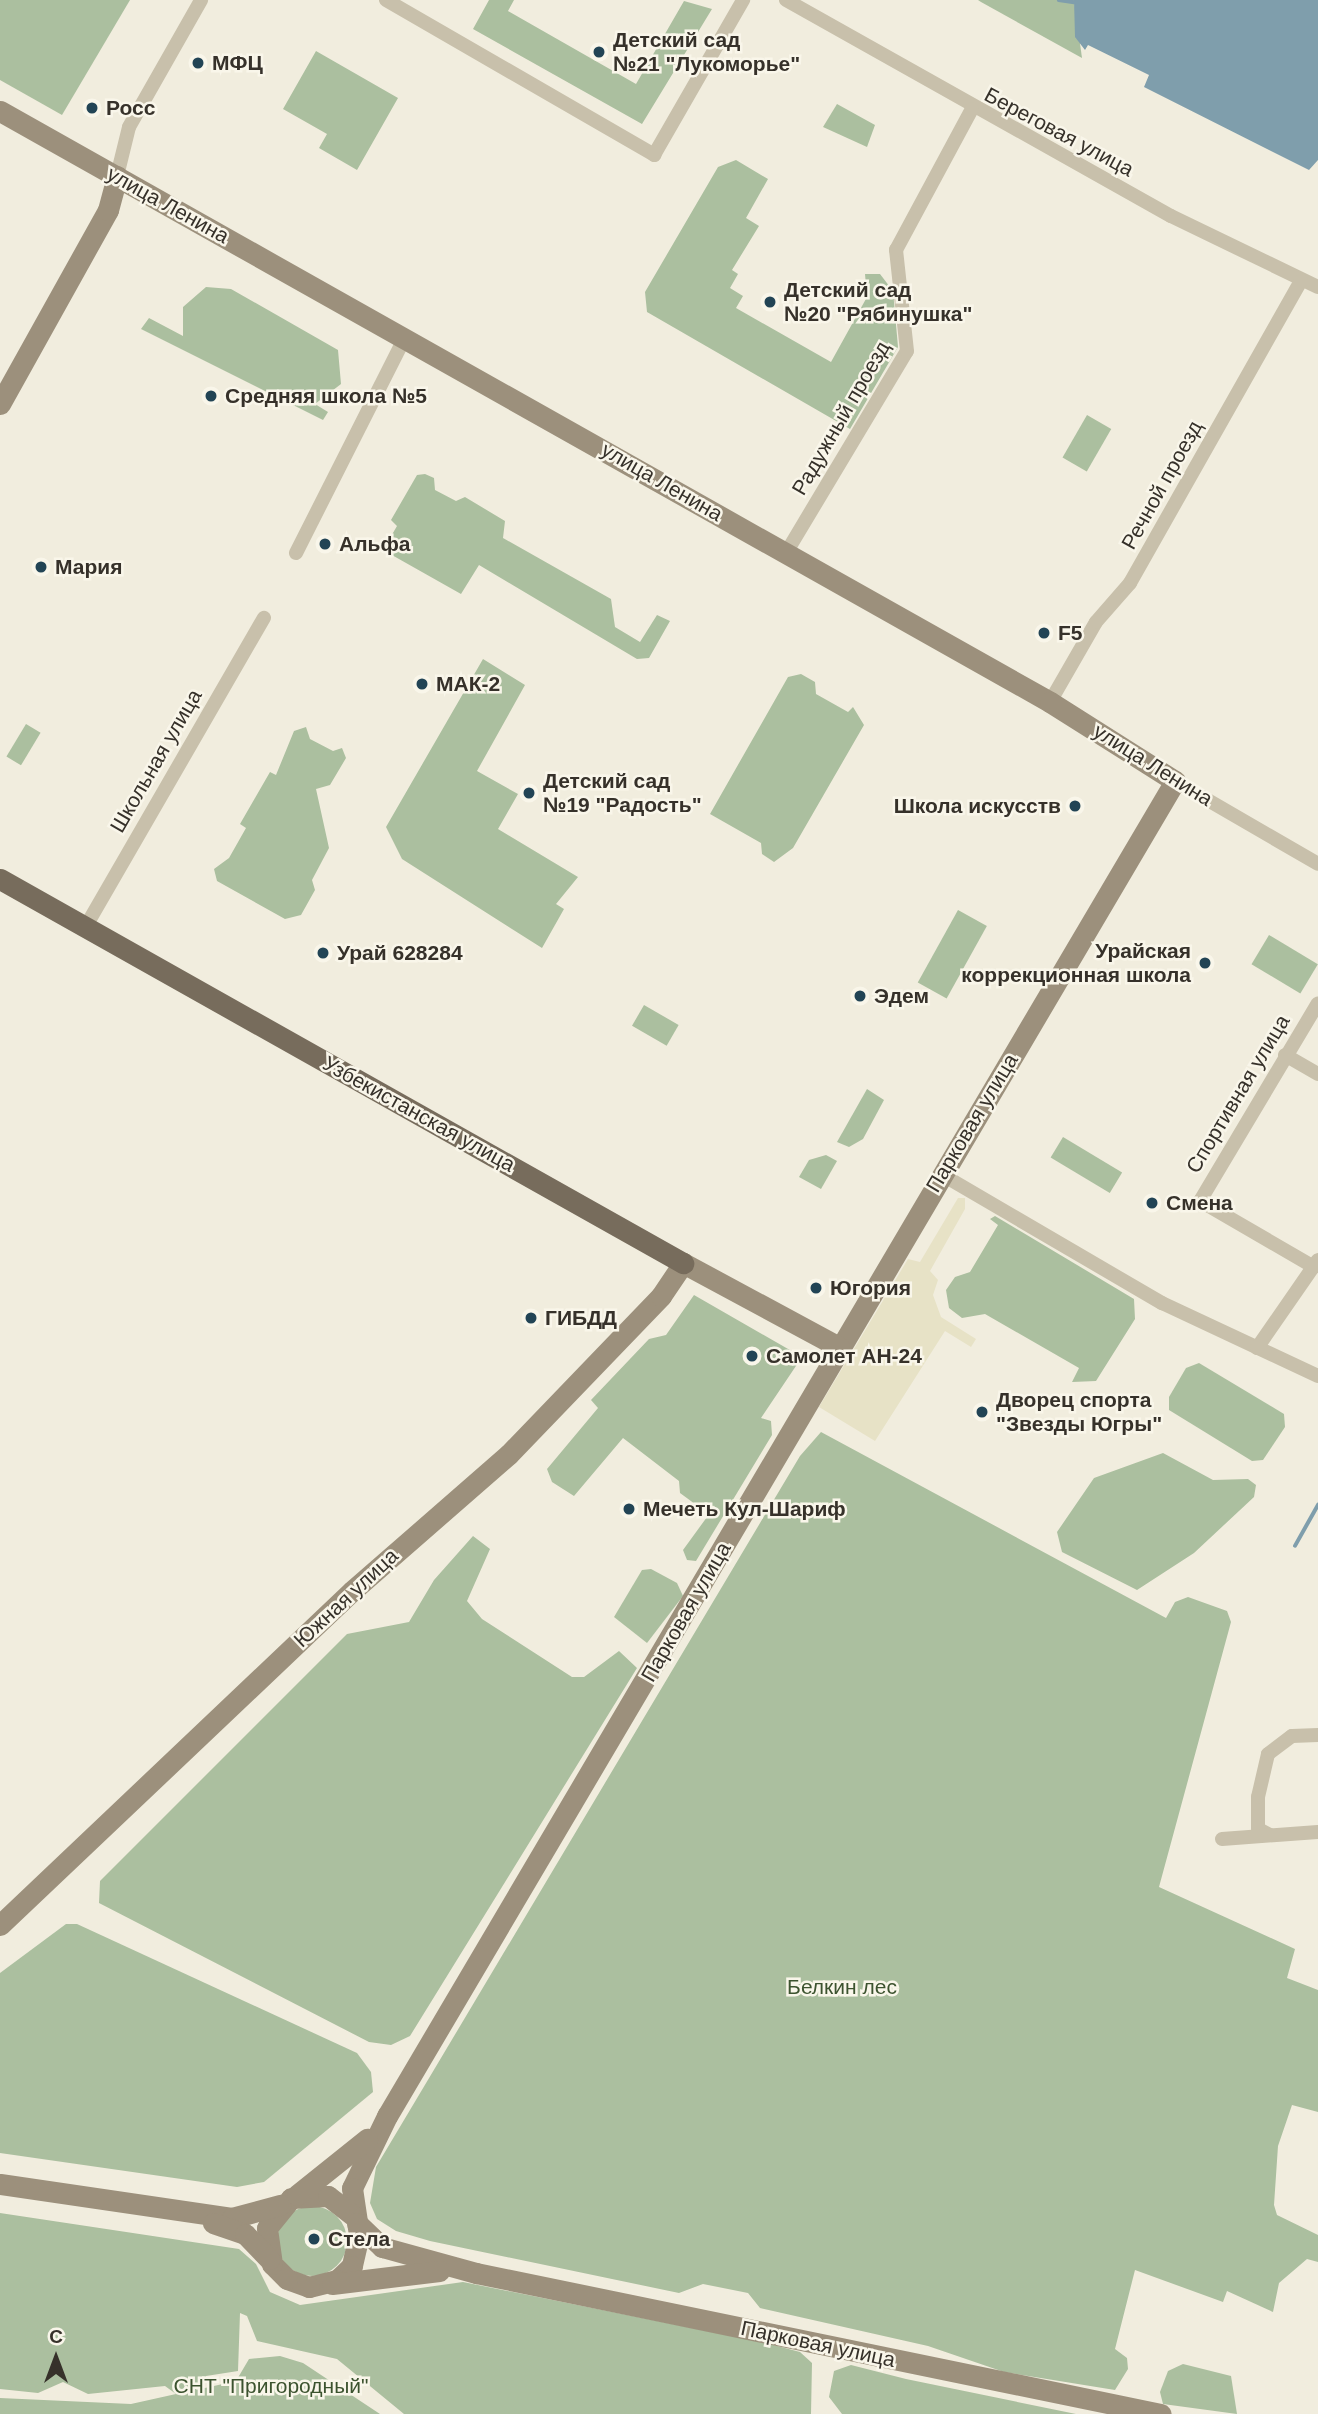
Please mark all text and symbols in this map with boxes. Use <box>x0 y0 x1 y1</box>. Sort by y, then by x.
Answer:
place label: Детский сад №21 "Лукоморье" <box>613 27 800 77</box>
marker: Детский сад №21 "Лукоморье" <box>591 44 607 60</box>
place label: МФЦ <box>212 50 263 76</box>
marker: МФЦ <box>190 55 206 71</box>
street label: Береговая улица <box>980 82 1138 182</box>
place label: Росс <box>106 95 155 121</box>
marker: Росс <box>84 100 100 116</box>
street label: улица Ленина <box>103 161 233 249</box>
place label: Детский сад №20 "Рябинушка" <box>784 277 972 327</box>
marker: Детский сад №20 "Рябинушка" <box>762 294 778 310</box>
street label: Радужный проезд <box>787 337 895 499</box>
place label: Средняя школа №5 <box>225 383 427 409</box>
marker: Средняя школа №5 <box>203 388 219 404</box>
street label: Речной проезд <box>1116 416 1208 554</box>
street label: улица Ленина <box>597 437 727 527</box>
place label: Альфа <box>339 531 410 557</box>
marker: Альфа <box>317 536 333 552</box>
place label: Мария <box>55 554 122 580</box>
marker: Мария <box>33 559 49 575</box>
place label: F5 <box>1058 620 1083 646</box>
marker: F5 <box>1036 625 1052 641</box>
place label: МАК-2 <box>436 671 500 697</box>
marker: МАК-2 <box>414 676 430 692</box>
street label: Школьная улица <box>105 685 207 837</box>
street label: улица Ленина <box>1089 718 1217 812</box>
place label: Детский сад №19 "Радость" <box>543 768 702 818</box>
marker: Детский сад №19 "Радость" <box>521 785 537 801</box>
place label: Школа искусств <box>894 793 1061 819</box>
marker: Школа искусств <box>1067 798 1083 814</box>
place label: Урайская коррекционная школа <box>961 938 1191 988</box>
place label: Урай 628284 <box>337 940 463 966</box>
marker: Урай 628284 <box>315 945 331 961</box>
marker: Урайская коррекционная школа <box>1197 955 1213 971</box>
place label: Эдем <box>874 983 929 1009</box>
marker: Эдем <box>852 988 868 1004</box>
street label: Спортивная улица <box>1181 1010 1295 1178</box>
street label: Парковая улица <box>921 1049 1023 1197</box>
street label: Узбекистанская улица <box>318 1051 520 1177</box>
place label: Смена <box>1166 1190 1233 1216</box>
marker: Смена <box>1144 1195 1160 1211</box>
place label: Югория <box>830 1275 911 1301</box>
marker: Югория <box>808 1280 824 1296</box>
place label: ГИБДД <box>545 1305 617 1331</box>
marker: ГИБДД <box>523 1310 539 1326</box>
place label: Самолет АН-24 <box>766 1343 922 1369</box>
marker: Самолет АН-24 <box>744 1348 760 1364</box>
place label: Дворец спорта "Звезды Югры" <box>996 1387 1162 1437</box>
marker: Дворец спорта "Звезды Югры" <box>974 1404 990 1420</box>
place label: Мечеть Кул-Шариф <box>643 1496 846 1522</box>
marker: Мечеть Кул-Шариф <box>621 1501 637 1517</box>
street label: Парковая улица <box>636 1538 736 1686</box>
street label: Южная улица <box>289 1543 403 1653</box>
park label: Белкин лес <box>787 1974 897 2000</box>
place label: Стела <box>328 2226 390 2252</box>
marker: Стела <box>306 2231 322 2247</box>
street label: Парковая улица <box>739 2315 897 2373</box>
north arrow <box>21 2323 91 2393</box>
text: С <box>49 2326 63 2347</box>
park label: СНТ "Пригородный" <box>174 2373 368 2399</box>

